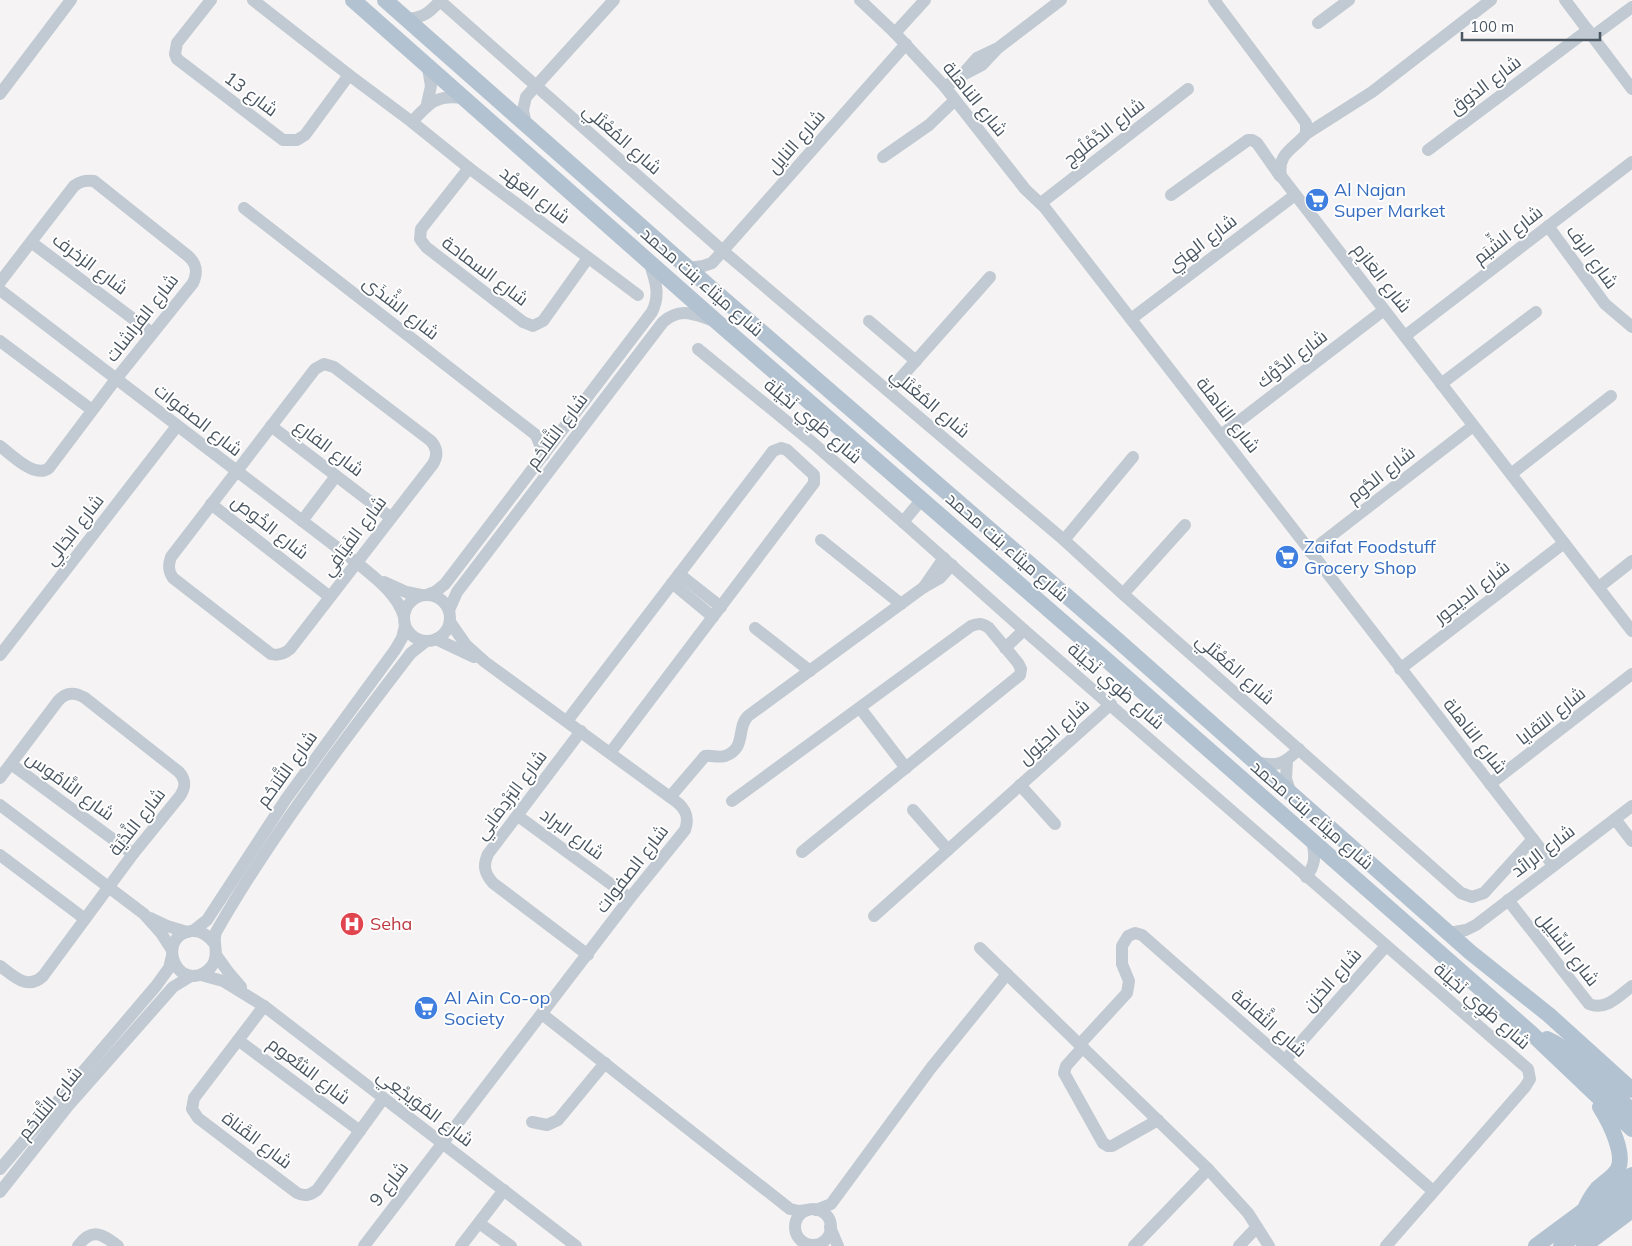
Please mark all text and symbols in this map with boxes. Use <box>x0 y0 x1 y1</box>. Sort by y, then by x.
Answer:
scale bar <box>1462 10 1600 42</box>
text: 100 m <box>1470 17 1514 36</box>
street label: شارع الذوق <box>1444 50 1526 120</box>
street label: شارع الناهلة <box>937 56 1013 142</box>
street label: شارع 13 <box>219 66 283 122</box>
street label: شارع الدَّمْلُوج <box>1058 93 1150 171</box>
street label: شارع المُعْتَلي <box>576 98 667 181</box>
street label: شارع النايل <box>762 105 830 179</box>
street label: شارع العَهْد <box>495 161 575 229</box>
place label: Al Najan Super Market <box>1334 178 1445 222</box>
supermarket icon: Al Najan Super Market <box>1304 187 1330 213</box>
street label: شارع الشِّيَم <box>1466 197 1548 270</box>
street label: شارع الهني <box>1162 209 1243 279</box>
street label: شارع الرف <box>1561 220 1623 294</box>
street label: شارع ميثاء بنت محمد <box>636 222 768 342</box>
street label: شارع الزخرف <box>47 228 133 300</box>
street label: شارع السماحة <box>437 231 533 311</box>
street label: شارع العَازِم <box>1347 238 1417 318</box>
street label: شارع الفراشات <box>100 269 184 367</box>
street label: شارع الشَّذَى <box>358 269 446 345</box>
street label: شارع الدَّوْك <box>1252 324 1332 394</box>
street label: شارع المُعْتَلي <box>884 363 975 445</box>
street label: شارع الناهلة <box>1191 372 1265 458</box>
street label: شارع طَوِي نَخِيلَة <box>758 373 867 471</box>
street label: شارع الصفوات <box>149 378 247 462</box>
street label: شارع التَّلاَحُم <box>521 388 593 474</box>
street label: شارع الفارِع <box>289 414 369 482</box>
street label: شارع الدُّوم <box>1342 441 1420 509</box>
street label: شارع ميثاء بنت محمد <box>941 487 1073 607</box>
street label: شارع الخُوص <box>226 489 314 565</box>
street label: شارع الجَالِي <box>39 490 111 572</box>
street label: شارع الفَيَافِي <box>316 491 394 582</box>
place label: Zaifat Foodstuff Grocery Shop <box>1304 535 1437 579</box>
supermarket icon: Zaifat Foodstuff Grocery Shop <box>1274 544 1300 570</box>
street label: شارع الديجور <box>1428 555 1515 630</box>
street label: شارع المُعْتَلي <box>1189 628 1280 711</box>
street label: شارع طَوِي نَخِيلَة <box>1061 637 1170 736</box>
street label: شارع التقايا <box>1511 681 1591 751</box>
street label: شارع الناهلة <box>1438 693 1512 779</box>
street label: شارع الحِيُول <box>1013 694 1095 770</box>
street label: شارع التَّلاَحُم <box>251 726 323 812</box>
street label: شارع البَرْدِمَانِي <box>469 745 554 846</box>
street label: شارع النَّامُوس <box>21 746 119 826</box>
street label: شارع ميثاء بنت محمد <box>1246 755 1378 875</box>
street label: شارع النَّدْيَة <box>103 783 171 861</box>
street label: شارع البراد <box>535 803 609 865</box>
street label: شارع الرائد <box>1506 819 1580 883</box>
street label: شارع الصفوات <box>590 820 674 918</box>
street label: شارع السِّلِيل <box>1531 907 1605 991</box>
hospital icon: Seha <box>339 911 365 937</box>
place label: Seha <box>370 912 412 935</box>
street label: شارع الخزن <box>1297 943 1367 1017</box>
street label: شارع طَوِي نَخِيلَة <box>1427 957 1536 1056</box>
street label: شارع الثَّقافة <box>1226 982 1314 1062</box>
place label: Al Ain Co-op Society <box>444 986 550 1030</box>
supermarket icon: Al Ain Co-op Society <box>413 995 439 1021</box>
street label: شارع الشُّعوم <box>263 1032 355 1110</box>
street label: شارع التَّلاَحُم <box>12 1061 88 1145</box>
street label: شارع المُوَيجْعِي <box>371 1064 478 1154</box>
street label: شارع القَناة <box>217 1106 297 1174</box>
street label: شارع 9 <box>364 1157 414 1211</box>

